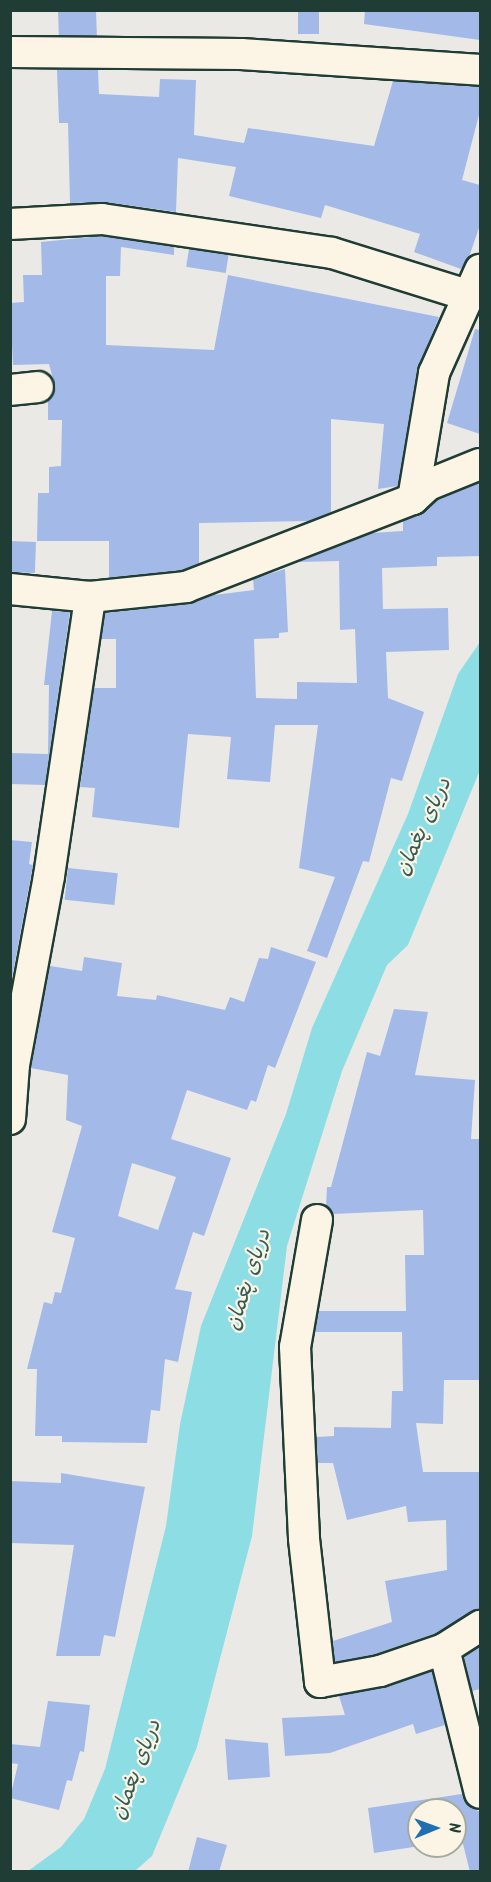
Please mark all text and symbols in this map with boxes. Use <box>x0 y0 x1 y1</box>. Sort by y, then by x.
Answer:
water label: دریای پغمان <box>390 774 458 880</box>
water label: دریای پغمان <box>221 1226 277 1334</box>
water label: دریای پغمان <box>106 1716 168 1824</box>
north arrow <box>407 1798 467 1858</box>
text: N <box>441 1822 466 1833</box>

